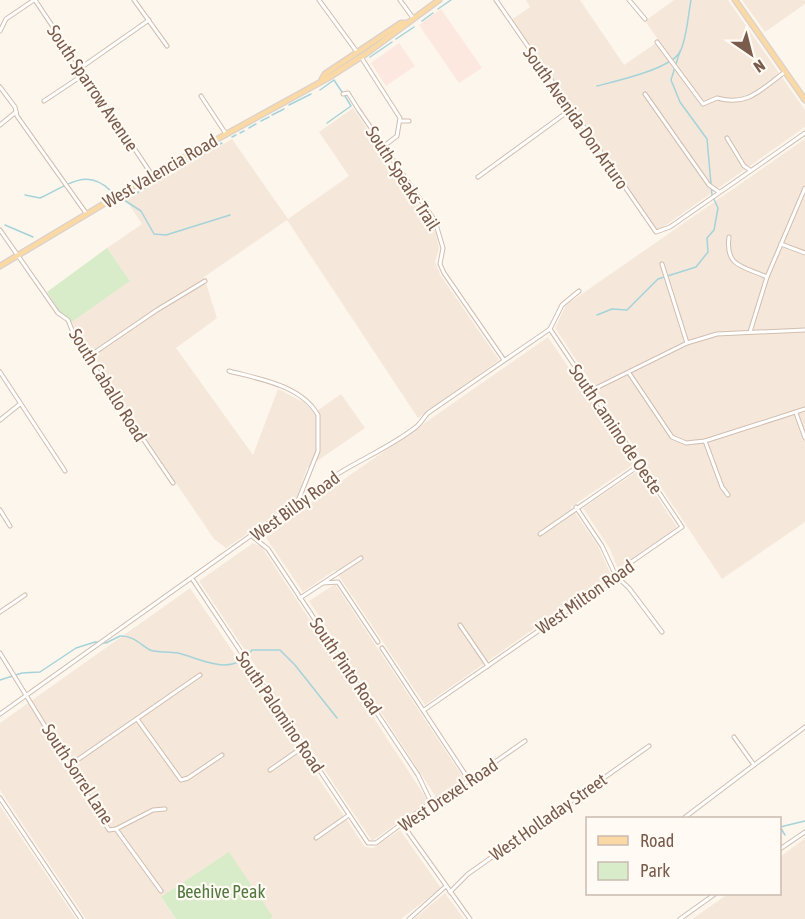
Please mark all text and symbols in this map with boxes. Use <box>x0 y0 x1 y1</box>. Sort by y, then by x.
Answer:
street label: South Sparrow Avenue <box>43 21 143 155</box>
north arrow <box>721 24 781 84</box>
street label: South Avenida Don Arturo <box>519 43 633 193</box>
text: N <box>751 56 769 76</box>
street label: South Speaks Trail <box>362 122 444 234</box>
street label: West Valencia Road <box>99 130 221 212</box>
street label: South Caballo Road <box>65 325 151 445</box>
street label: South Camino de Oeste <box>565 360 667 498</box>
street label: West Bilby Road <box>246 467 344 545</box>
street label: West Milton Road <box>532 556 638 638</box>
street label: South Pinto Road <box>306 613 386 719</box>
street label: South Palomino Road <box>232 647 328 777</box>
street label: South Sorrel Lane <box>38 720 118 828</box>
street label: West Drexel Road <box>394 754 502 836</box>
street label: West Holladay Street <box>486 769 610 865</box>
legend <box>586 817 781 895</box>
text: Road <box>640 830 674 851</box>
text: Park <box>640 860 670 881</box>
park label: Beehive Peak <box>177 881 265 902</box>

